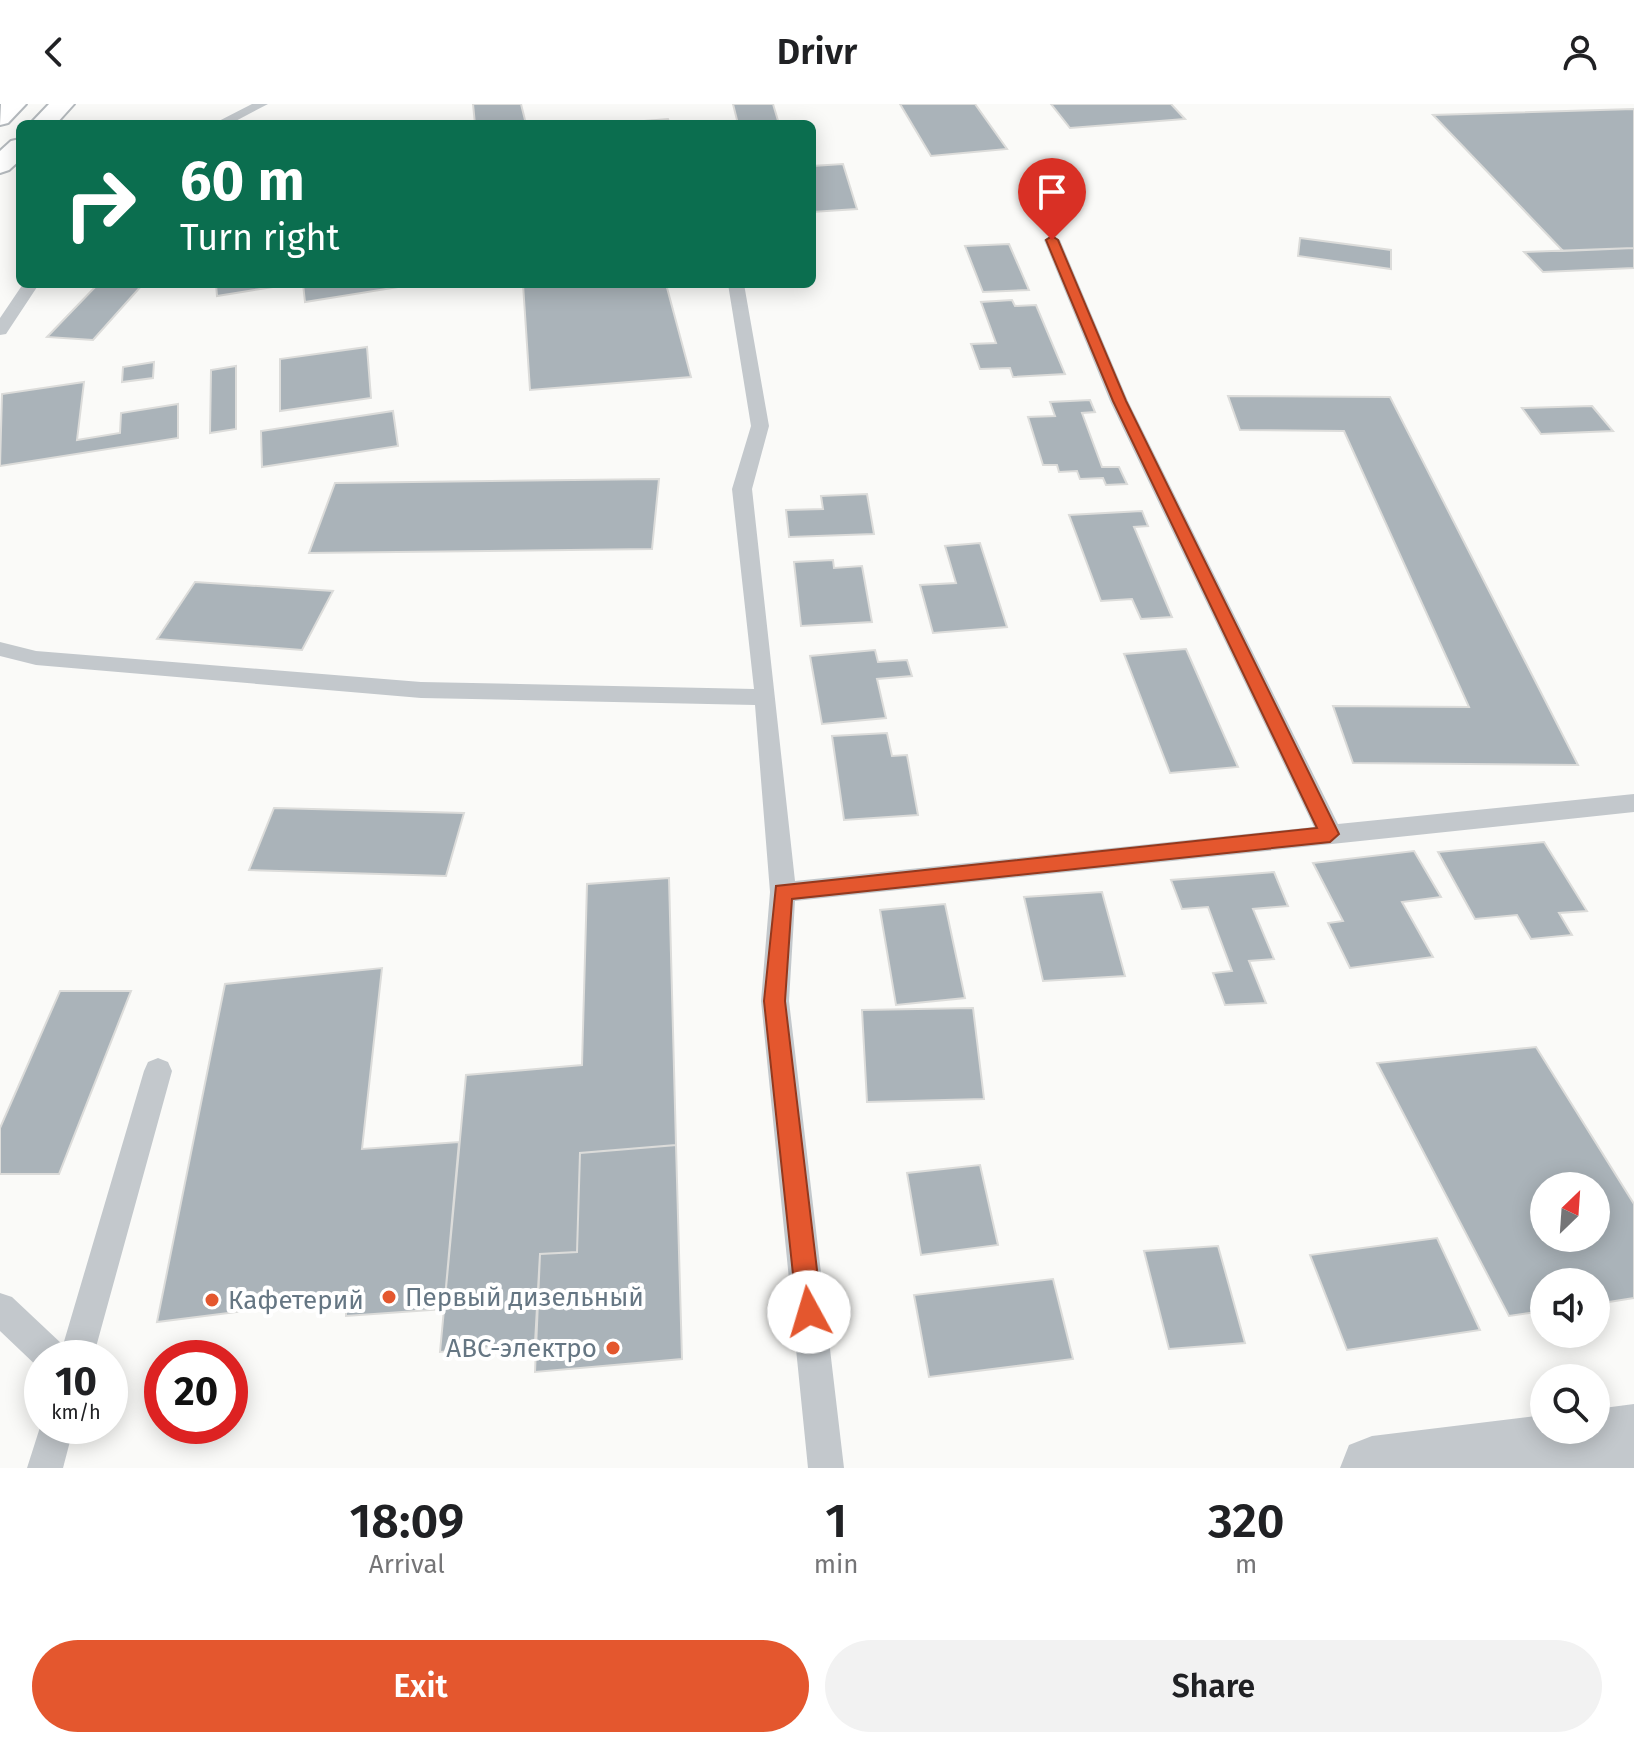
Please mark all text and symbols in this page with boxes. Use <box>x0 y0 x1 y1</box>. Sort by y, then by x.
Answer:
icon: back <box>32 30 76 74</box>
text: Drivr <box>777 30 857 74</box>
icon: person <box>1558 30 1602 74</box>
text: 60 m <box>180 148 305 215</box>
icon: right <box>48 152 152 256</box>
pin <box>1018 158 1086 240</box>
icon: arrive <box>1030 170 1074 214</box>
text: Turn right <box>180 216 340 260</box>
north arrow <box>1530 1172 1610 1252</box>
map controls <box>1530 1172 1610 1444</box>
button: sound <box>1530 1268 1610 1348</box>
position arrow <box>767 1270 851 1354</box>
place label: Первый дизельный <box>405 1282 644 1313</box>
place label: Кафетерий <box>228 1285 364 1316</box>
marker: Первый дизельный <box>380 1288 398 1306</box>
marker: Кафетерий <box>203 1291 221 1309</box>
place label: АВС-электро <box>446 1333 597 1364</box>
marker: АВС-электро <box>604 1339 622 1357</box>
speed limit sign: 20 <box>144 1340 248 1444</box>
text: 10 <box>55 1358 97 1406</box>
button: search <box>1530 1364 1610 1444</box>
text: km/h <box>51 1400 101 1424</box>
text: 18:09 <box>349 1492 464 1550</box>
text: 1 <box>825 1492 847 1550</box>
text: 320 <box>1208 1492 1285 1550</box>
text: Arrival <box>369 1549 445 1580</box>
text: min <box>814 1549 859 1580</box>
text: m <box>1235 1549 1257 1580</box>
button: Exit <box>32 1640 809 1732</box>
button: Share <box>825 1640 1602 1732</box>

